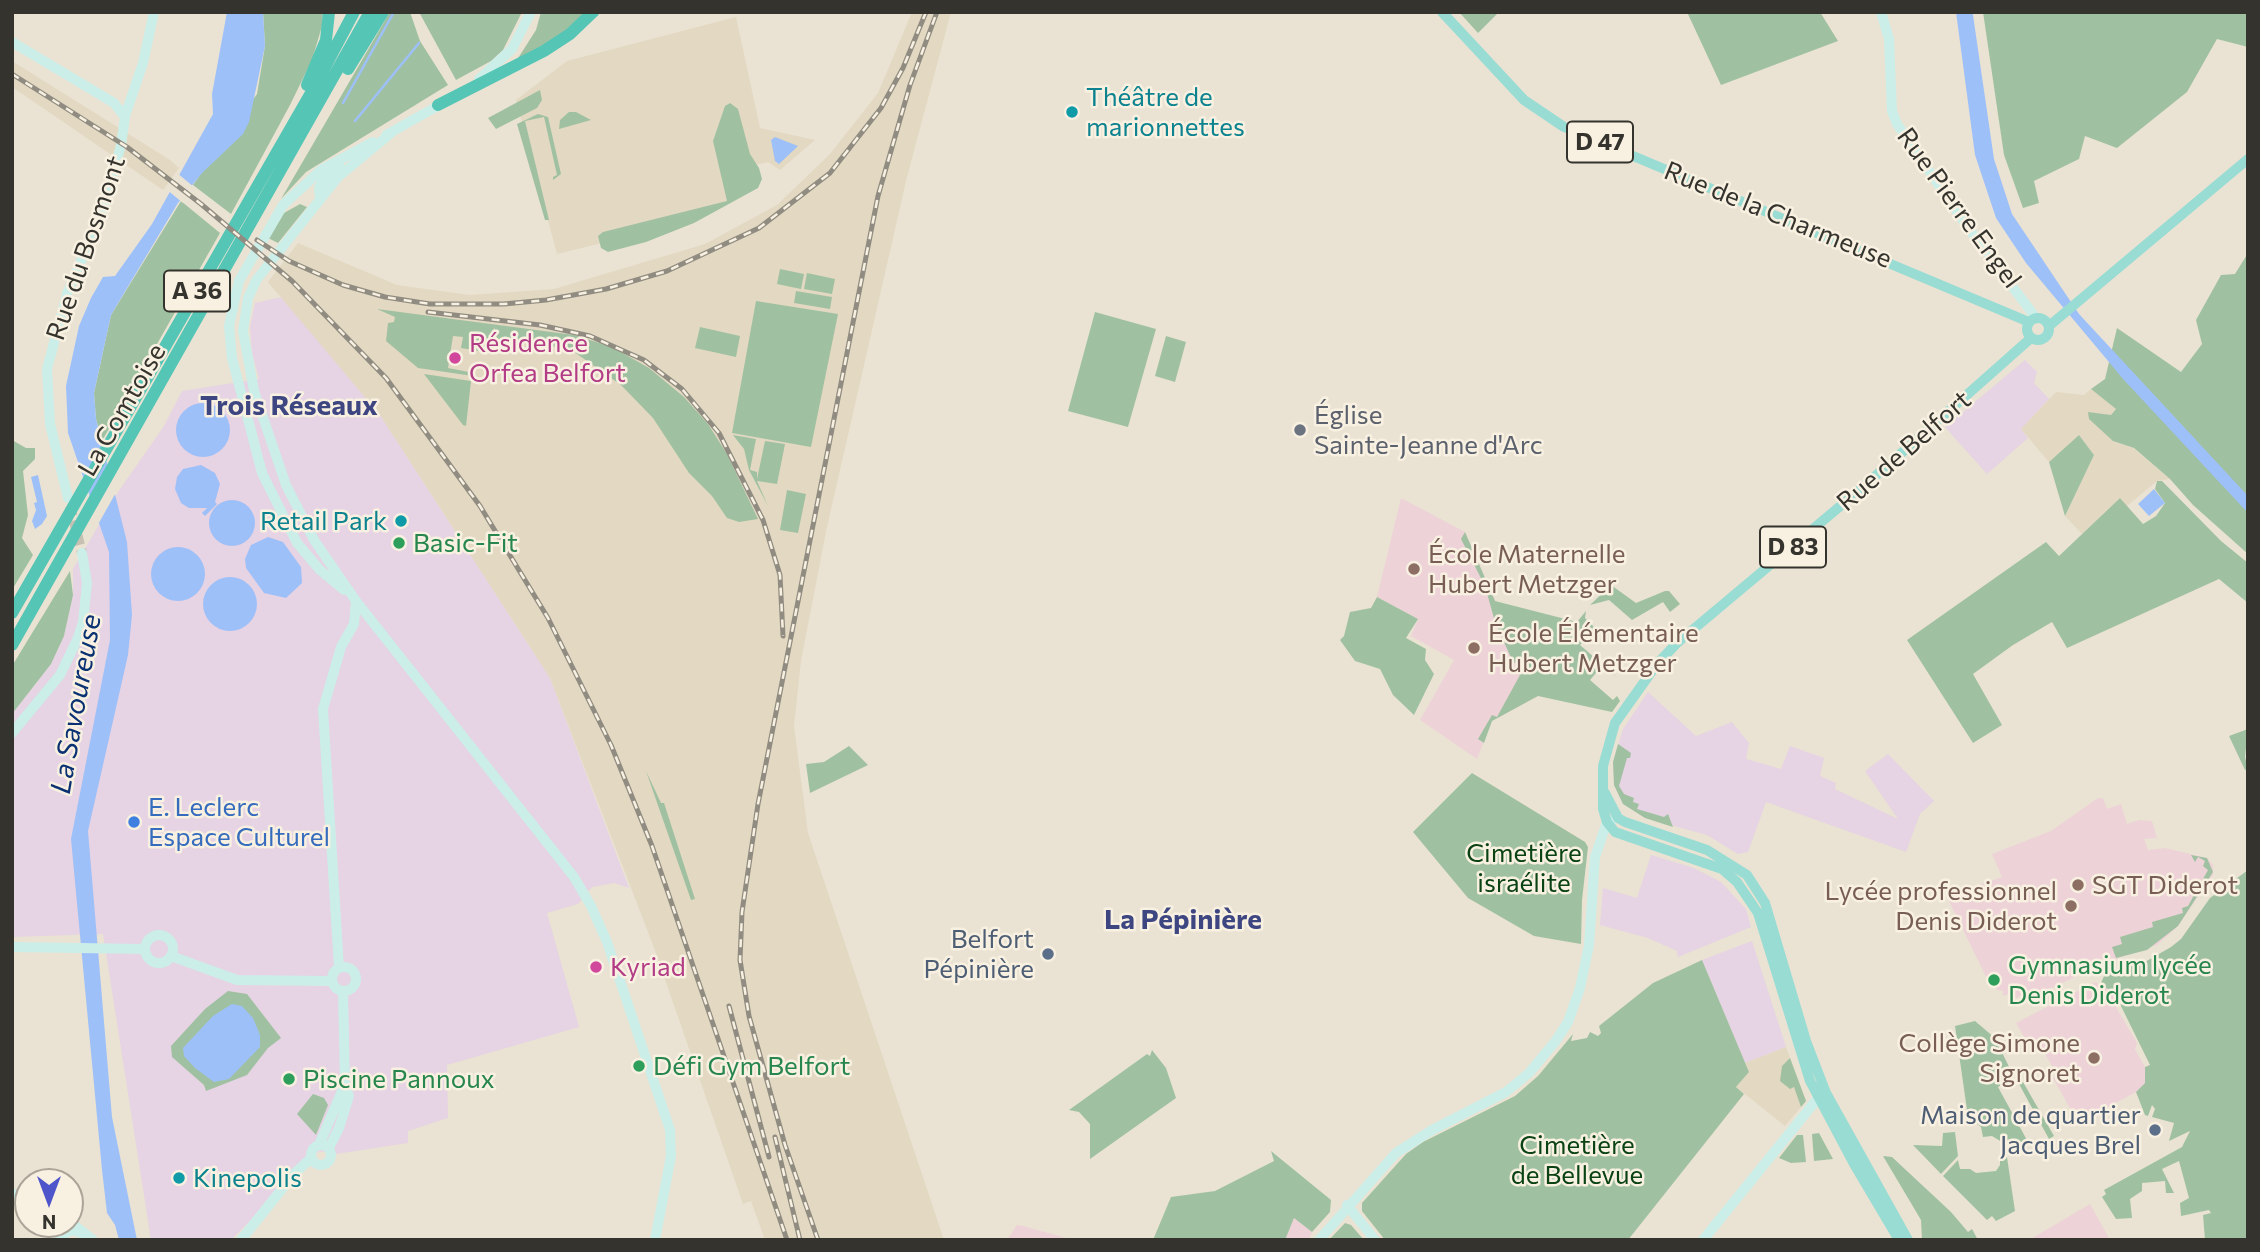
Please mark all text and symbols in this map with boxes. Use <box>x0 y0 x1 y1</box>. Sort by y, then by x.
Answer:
place label: Théâtre de marionnettes <box>1086 81 1245 142</box>
marker: Théâtre de marionnettes <box>1064 104 1080 120</box>
road number: D 47 <box>1567 122 1633 162</box>
street label: Rue Pierre Engel <box>1890 122 2028 294</box>
street label: Rue du Bosmont <box>40 152 132 344</box>
street label: Rue de la Charmeuse <box>1660 155 1896 275</box>
road number: A 36 <box>164 270 230 312</box>
place label: Résidence Orfea Belfort <box>469 327 626 388</box>
street label: La Comtoise <box>72 338 172 482</box>
marker: Résidence Orfea Belfort <box>447 350 463 366</box>
street label: Rue de Belfort <box>1831 384 1977 518</box>
district label: Trois Réseaux <box>200 389 378 423</box>
place label: Église Sainte-Jeanne d'Arc <box>1314 399 1543 460</box>
marker: Église Sainte-Jeanne d'Arc <box>1292 422 1308 438</box>
place label: Retail Park <box>260 505 387 537</box>
marker: Retail Park <box>393 513 409 529</box>
road number: D 83 <box>1760 526 1826 568</box>
place label: Basic-Fit <box>413 527 518 559</box>
marker: Basic-Fit <box>391 535 407 551</box>
place label: École Maternelle Hubert Metzger <box>1428 538 1625 600</box>
marker: École Maternelle Hubert Metzger <box>1406 561 1422 577</box>
water label: La Savoureuse <box>44 612 108 796</box>
place label: École Élémentaire Hubert Metzger <box>1488 617 1699 678</box>
marker: École Élémentaire Hubert Metzger <box>1466 640 1482 656</box>
place label: E. Leclerc Espace Culturel <box>148 791 330 852</box>
marker: E. Leclerc Espace Culturel <box>126 814 142 830</box>
park label: Cimetière israélite <box>1466 837 1582 898</box>
place label: SGT Diderot <box>2092 869 2238 901</box>
place label: Lycée professionnel Denis Diderot <box>1825 875 2057 936</box>
marker: SGT Diderot <box>2070 877 2086 893</box>
marker: Lycée professionnel Denis Diderot <box>2063 898 2079 914</box>
district label: La Pépinière <box>1104 903 1262 937</box>
place label: Belfort Pépinière <box>923 923 1034 984</box>
marker: Belfort Pépinière <box>1040 946 1056 962</box>
place label: Gymnasium lycée Denis Diderot <box>2008 949 2212 1010</box>
place label: Kyriad <box>610 951 686 983</box>
marker: Kyriad <box>588 959 604 975</box>
marker: Gymnasium lycée Denis Diderot <box>1986 972 2002 988</box>
place label: Collège Simone Signoret <box>1898 1027 2080 1088</box>
place label: Défi Gym Belfort <box>653 1050 851 1082</box>
marker: Collège Simone Signoret <box>2086 1050 2102 1066</box>
marker: Défi Gym Belfort <box>631 1058 647 1074</box>
place label: Piscine Pannoux <box>303 1063 495 1095</box>
marker: Piscine Pannoux <box>281 1071 297 1087</box>
place label: Maison de quartier Jacques Brel <box>1920 1099 2141 1160</box>
marker: Maison de quartier Jacques Brel <box>2147 1122 2163 1138</box>
park label: Cimetière de Bellevue <box>1511 1129 1643 1190</box>
place label: Kinepolis <box>193 1162 302 1194</box>
north arrow <box>14 1168 84 1238</box>
marker: Kinepolis <box>171 1170 187 1186</box>
text: N <box>42 1211 56 1234</box>

